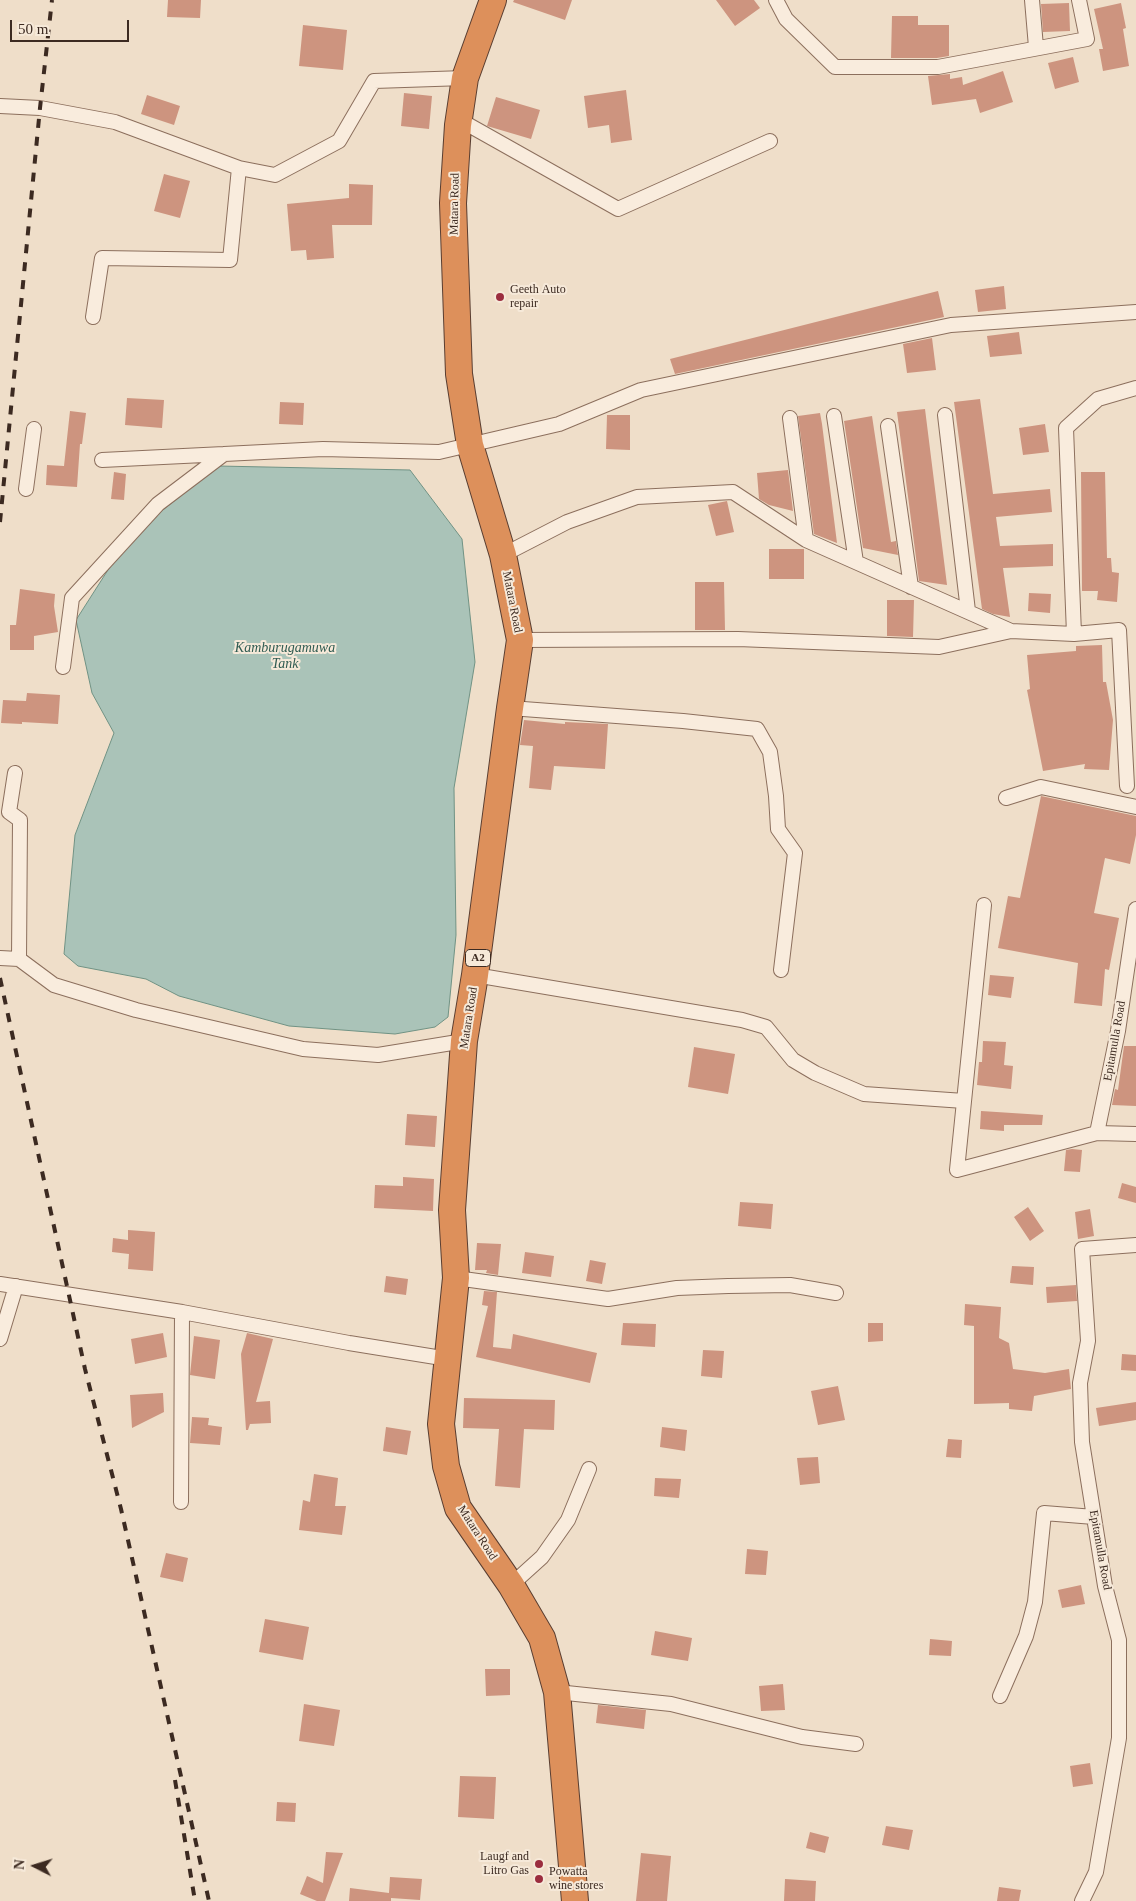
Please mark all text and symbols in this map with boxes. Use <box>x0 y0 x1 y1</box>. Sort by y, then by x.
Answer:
scale bar <box>12 10 131 42</box>
text: 50 m <box>18 21 48 37</box>
street label: Matara Road <box>447 173 463 235</box>
place label: Geeth Auto repair <box>510 283 566 311</box>
marker: Geeth Auto repair <box>494 291 506 303</box>
street label: Matara Road <box>499 570 525 634</box>
water label: Kamburugamuwa Tank <box>235 640 335 672</box>
road number: A2 <box>466 950 490 966</box>
street label: Matara Road <box>457 986 481 1050</box>
street label: Epitamulla Road <box>1101 1000 1129 1082</box>
street label: Matara Road <box>454 1503 500 1563</box>
street label: Epitamulla Road <box>1086 1509 1114 1591</box>
north arrow <box>10 1841 60 1891</box>
place label: Laugf and Litro Gas <box>480 1850 529 1878</box>
marker: Laugf and Litro Gas <box>533 1858 545 1870</box>
text: N <box>12 1859 27 1870</box>
place label: Powatta wine stores <box>549 1865 603 1893</box>
marker: Powatta wine stores <box>533 1873 545 1885</box>

